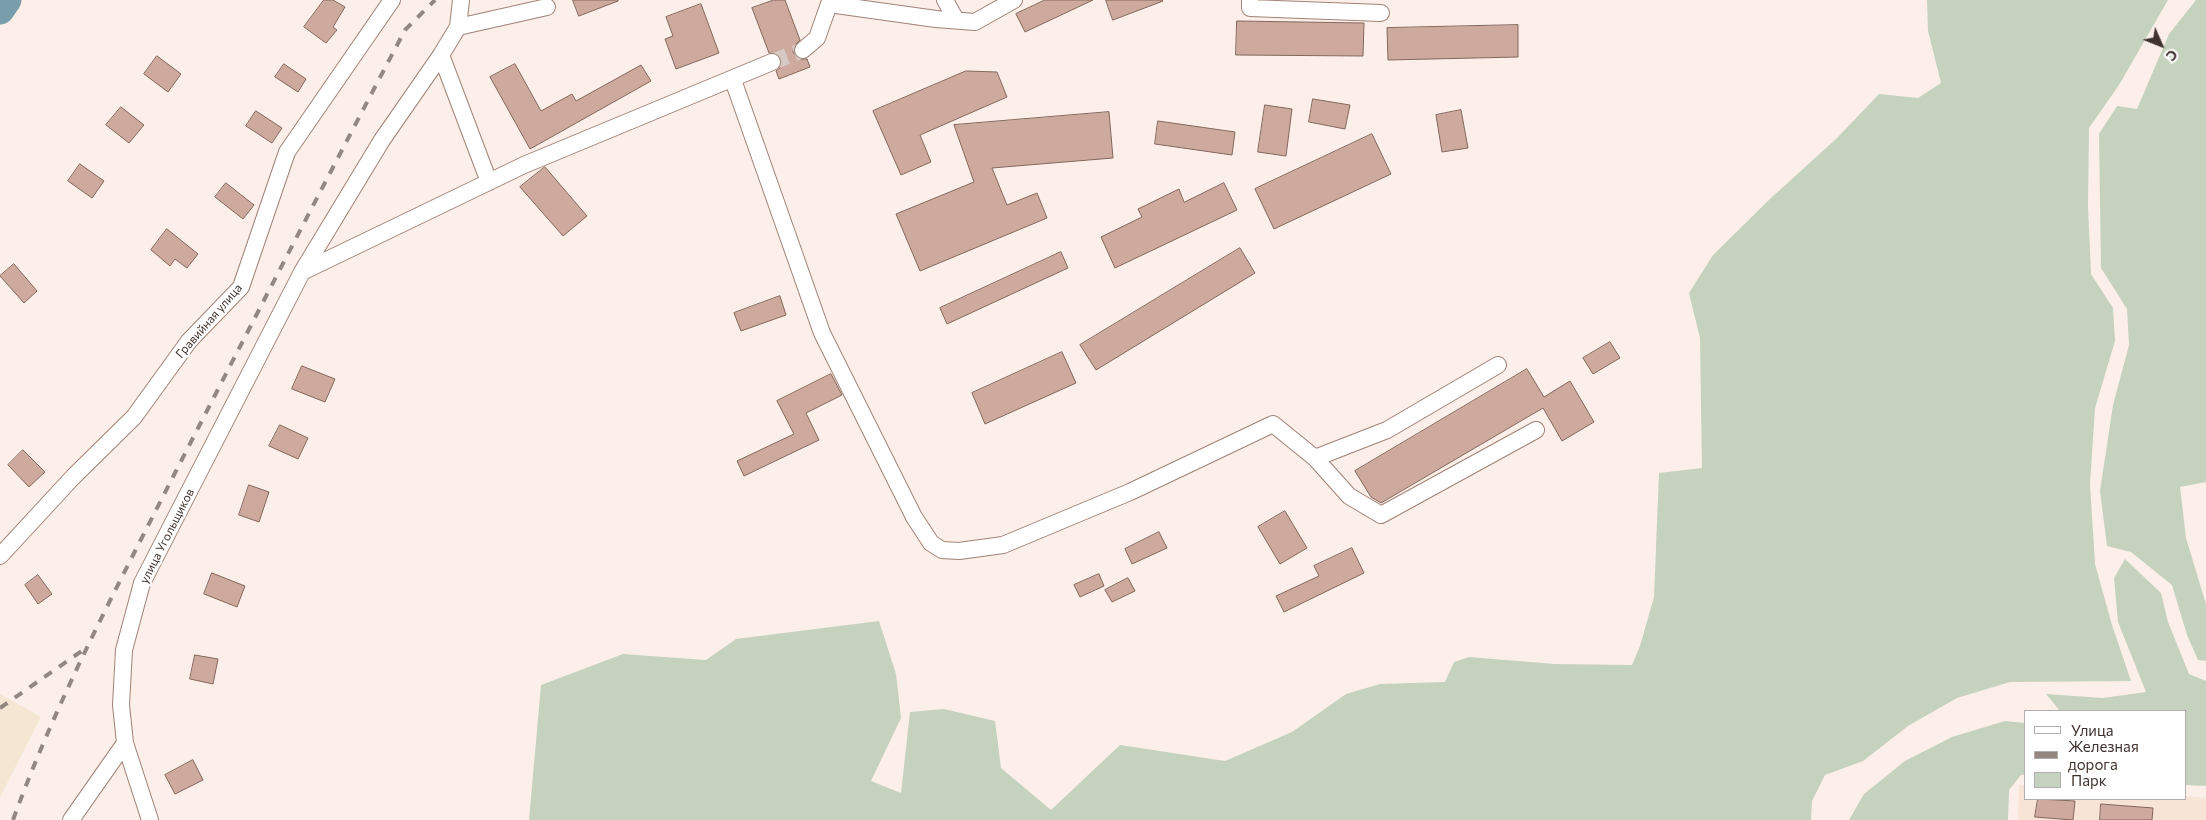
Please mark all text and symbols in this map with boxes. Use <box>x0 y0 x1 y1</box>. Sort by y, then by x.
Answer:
north arrow <box>2136 20 2186 70</box>
text: С <box>2163 46 2182 65</box>
street label: Гравийная улица <box>173 281 245 361</box>
street label: улица Угольщиков <box>137 486 197 586</box>
legend <box>2024 710 2186 800</box>
text: Улица <box>2071 721 2113 739</box>
text: Железная дорога <box>2068 737 2139 773</box>
text: Парк <box>2071 771 2107 789</box>

